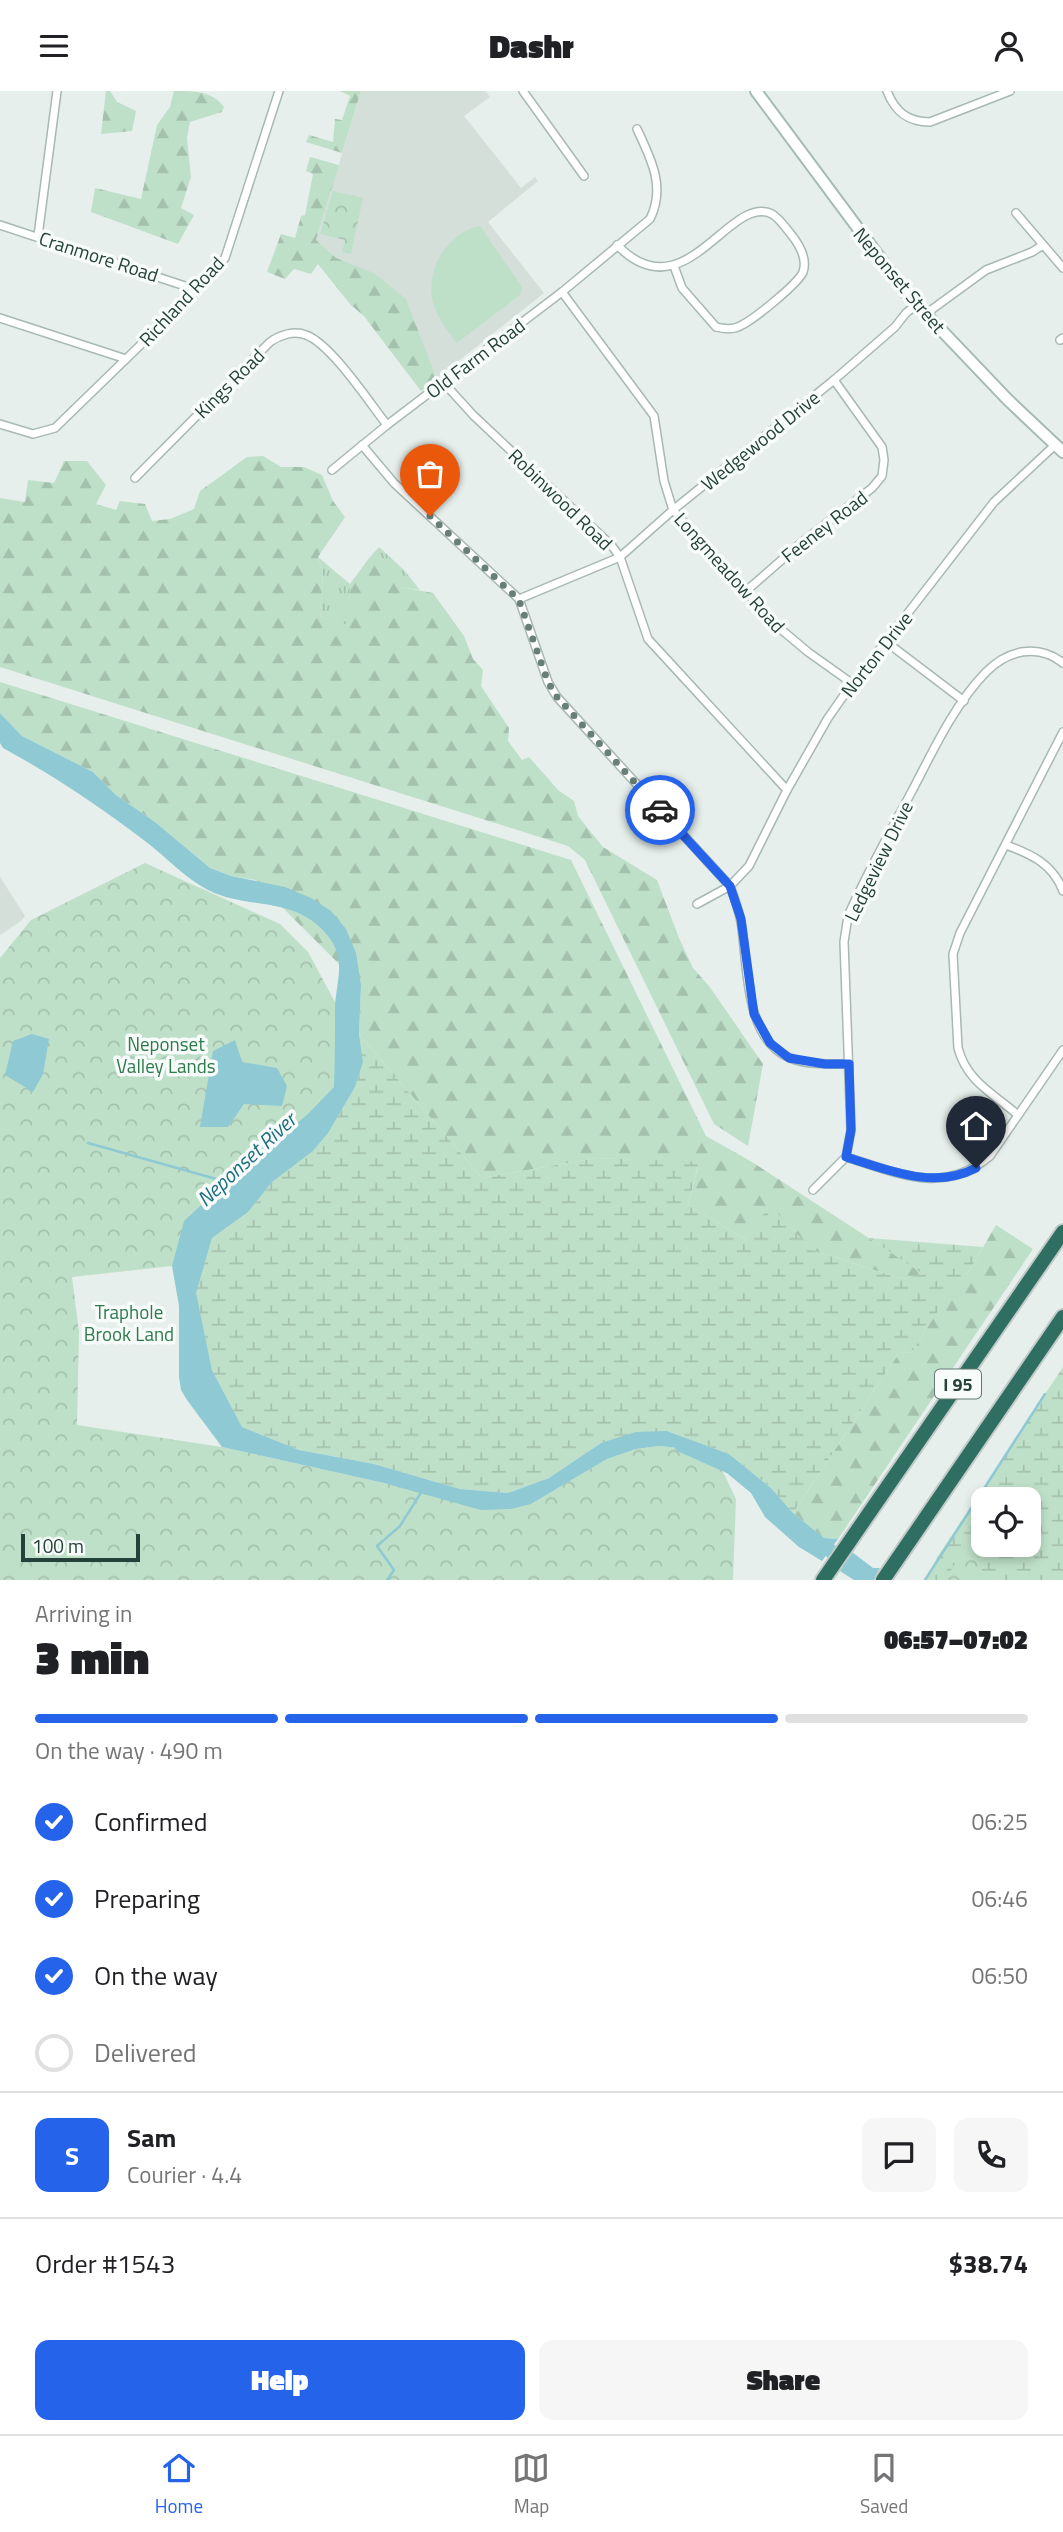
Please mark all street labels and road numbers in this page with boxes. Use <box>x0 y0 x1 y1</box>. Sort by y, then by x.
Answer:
street label: Neponset Street <box>847 221 953 340</box>
street label: Cranmore Road <box>36 223 162 289</box>
street label: Richland Road <box>132 249 230 353</box>
street label: Old Farm Road <box>419 311 531 405</box>
street label: Kings Road <box>187 341 271 425</box>
street label: Wedgewood Drive <box>694 383 826 497</box>
street label: Robinwood Road <box>502 441 620 557</box>
street label: Feeney Road <box>775 483 873 569</box>
street label: Longmeadow Road <box>668 505 792 639</box>
street label: Norton Drive <box>833 605 919 703</box>
street label: Ledgeview Drive <box>836 796 920 926</box>
road number: I 95 <box>935 1369 981 1399</box>

